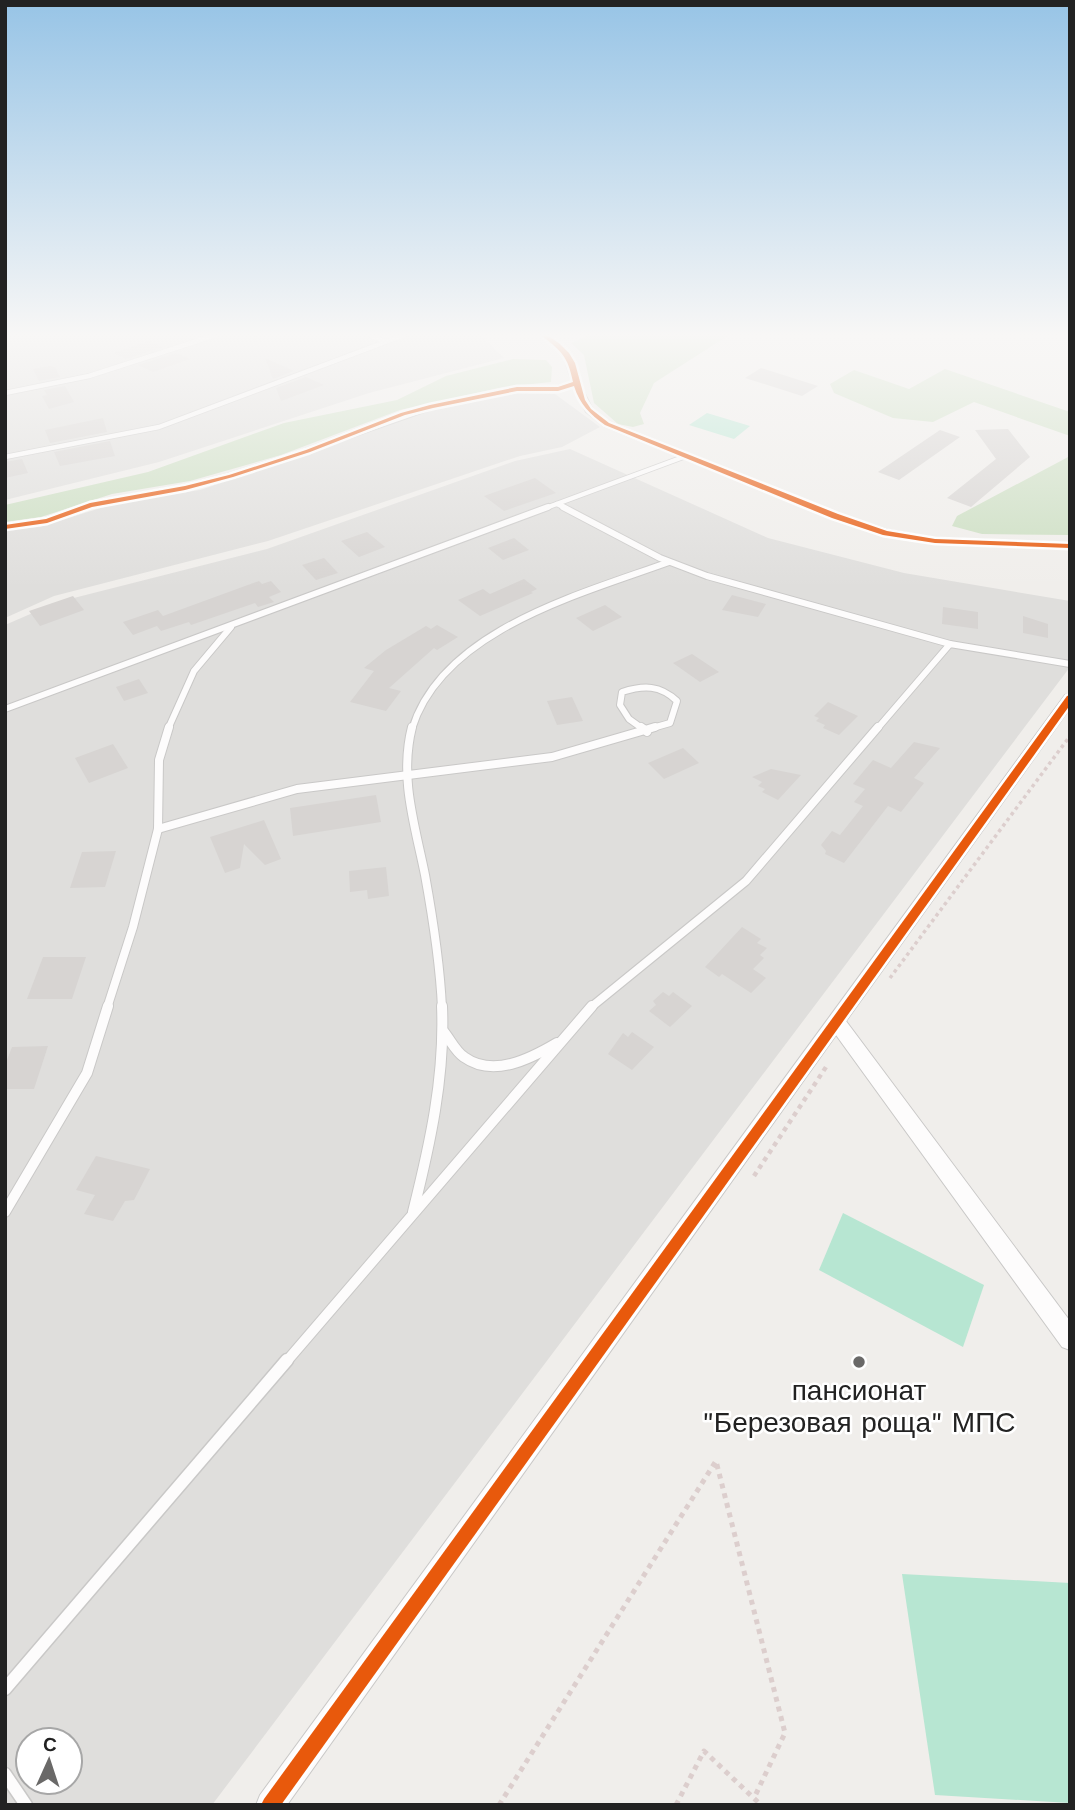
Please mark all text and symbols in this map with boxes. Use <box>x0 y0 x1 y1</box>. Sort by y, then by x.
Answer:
marker: пансионат "Березовая роща" МПС <box>851 1354 867 1370</box>
place label: пансионат "Березовая роща" МПС <box>703 1374 1015 1439</box>
north arrow <box>14 1726 84 1796</box>
text: С <box>42 1733 58 1756</box>

